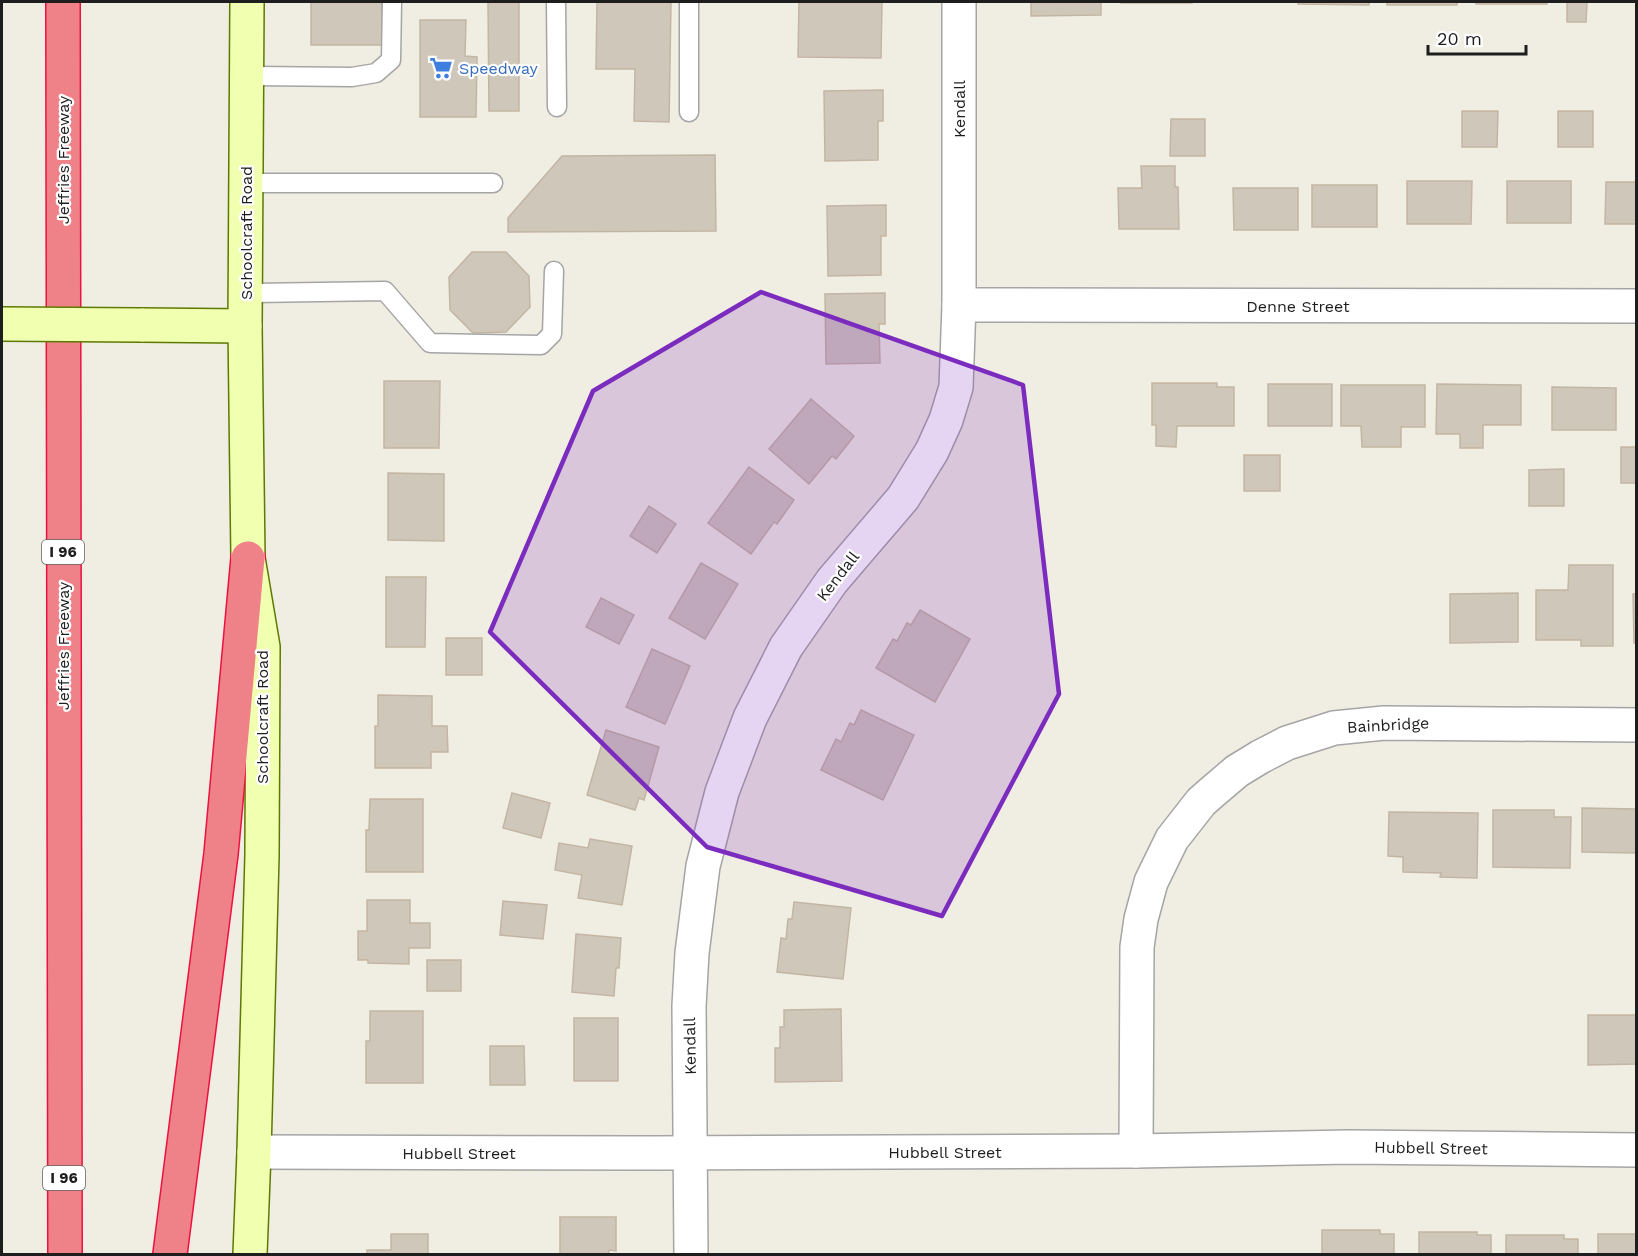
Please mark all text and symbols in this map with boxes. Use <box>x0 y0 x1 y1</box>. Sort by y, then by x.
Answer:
scale bar <box>1428 18 1526 56</box>
text: 20 m <box>1437 28 1482 49</box>
supermarket icon: Speedway <box>428 55 454 81</box>
place label: Speedway <box>459 59 538 78</box>
street label: Kendall <box>950 80 969 138</box>
street label: Jeffries Freeway <box>54 95 73 224</box>
street label: Schoolcraft Road <box>237 166 256 300</box>
street label: Denne Street <box>1246 297 1350 316</box>
road number: I 96 <box>42 540 84 564</box>
street label: Kendall <box>813 547 863 605</box>
street label: Jeffries Freeway <box>54 581 73 710</box>
street label: Schoolcraft Road <box>253 650 272 784</box>
street label: Bainbridge <box>1346 713 1430 737</box>
street label: Kendall <box>680 1017 700 1075</box>
street label: Hubbell Street <box>1374 1138 1488 1158</box>
street label: Hubbell Street <box>888 1143 1002 1162</box>
street label: Hubbell Street <box>402 1144 516 1163</box>
road number: I 96 <box>43 1166 85 1190</box>

